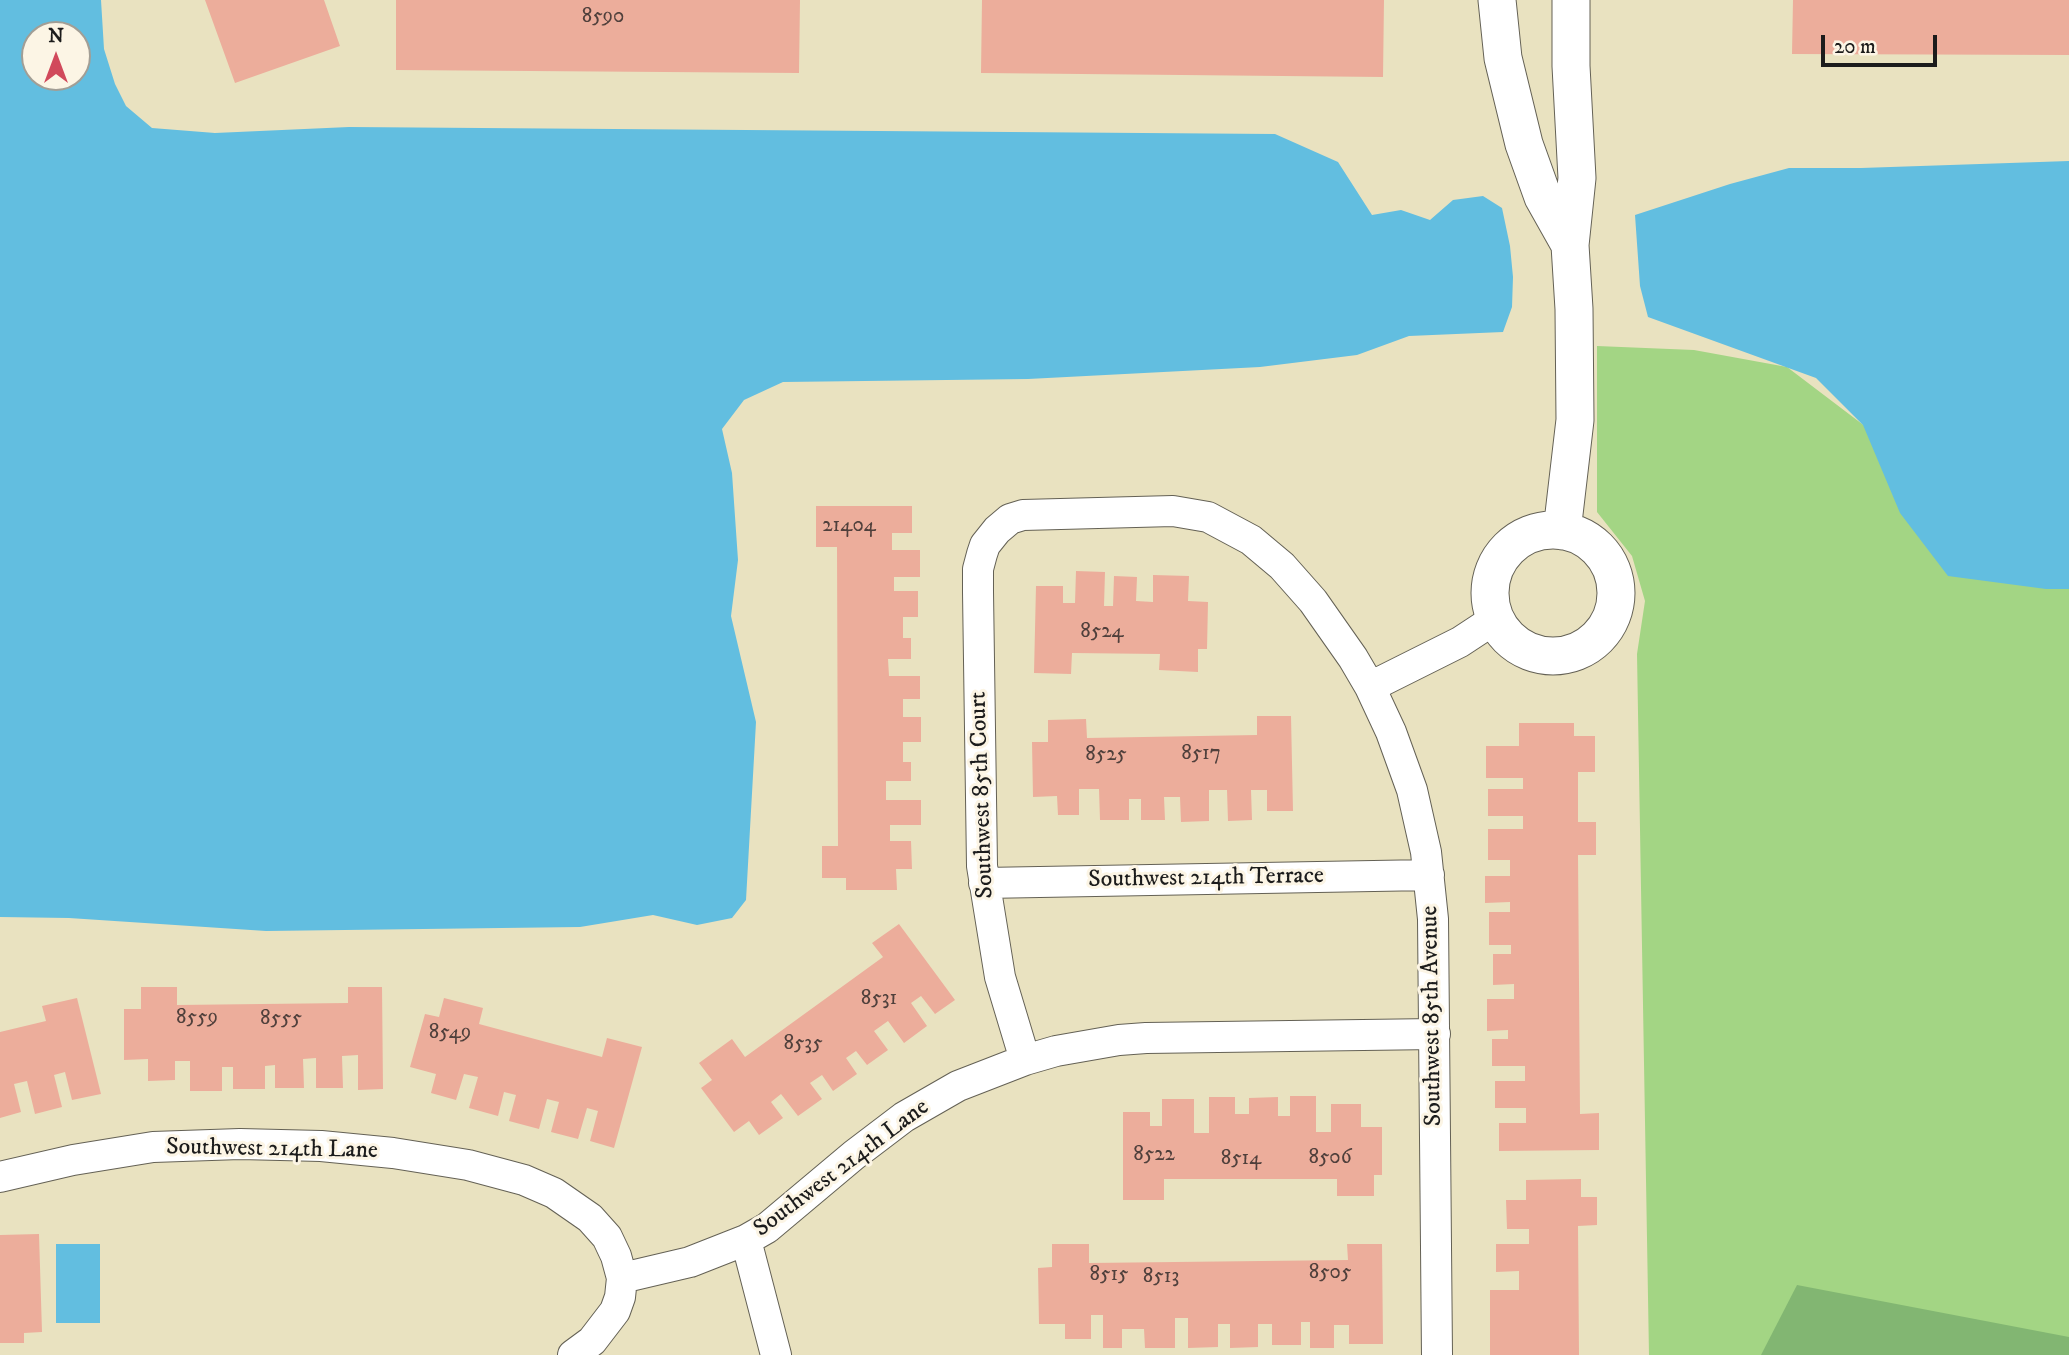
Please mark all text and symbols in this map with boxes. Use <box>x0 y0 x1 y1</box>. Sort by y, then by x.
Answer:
house number: 8590 <box>582 5 624 31</box>
north arrow <box>21 21 91 91</box>
scale bar <box>1824 21 1940 65</box>
text: N <box>48 25 64 48</box>
text: 20 m <box>1834 34 1876 60</box>
house number: 21404 <box>822 514 876 540</box>
house number: 8524 <box>1080 620 1124 646</box>
street label: Southwest 85th Court <box>965 691 1001 899</box>
house number: 8517 <box>1181 742 1221 768</box>
house number: 8525 <box>1085 743 1127 769</box>
street label: Southwest 214th Terrace <box>1088 863 1324 895</box>
street label: Southwest 85th Avenue <box>1417 905 1449 1127</box>
house number: 8531 <box>861 987 897 1013</box>
house number: 8559 <box>176 1006 218 1032</box>
house number: 8555 <box>260 1007 302 1033</box>
house number: 8549 <box>429 1021 471 1047</box>
house number: 8535 <box>783 1032 823 1058</box>
street label: Southwest 214th Lane <box>749 1094 935 1244</box>
street label: Southwest 214th Lane <box>166 1134 378 1166</box>
house number: 8522 <box>1133 1143 1175 1169</box>
house number: 8506 <box>1308 1146 1352 1172</box>
house number: 8514 <box>1221 1147 1261 1173</box>
house number: 8505 <box>1309 1261 1351 1287</box>
house number: 8515 <box>1090 1263 1128 1289</box>
house number: 8513 <box>1143 1265 1179 1291</box>

